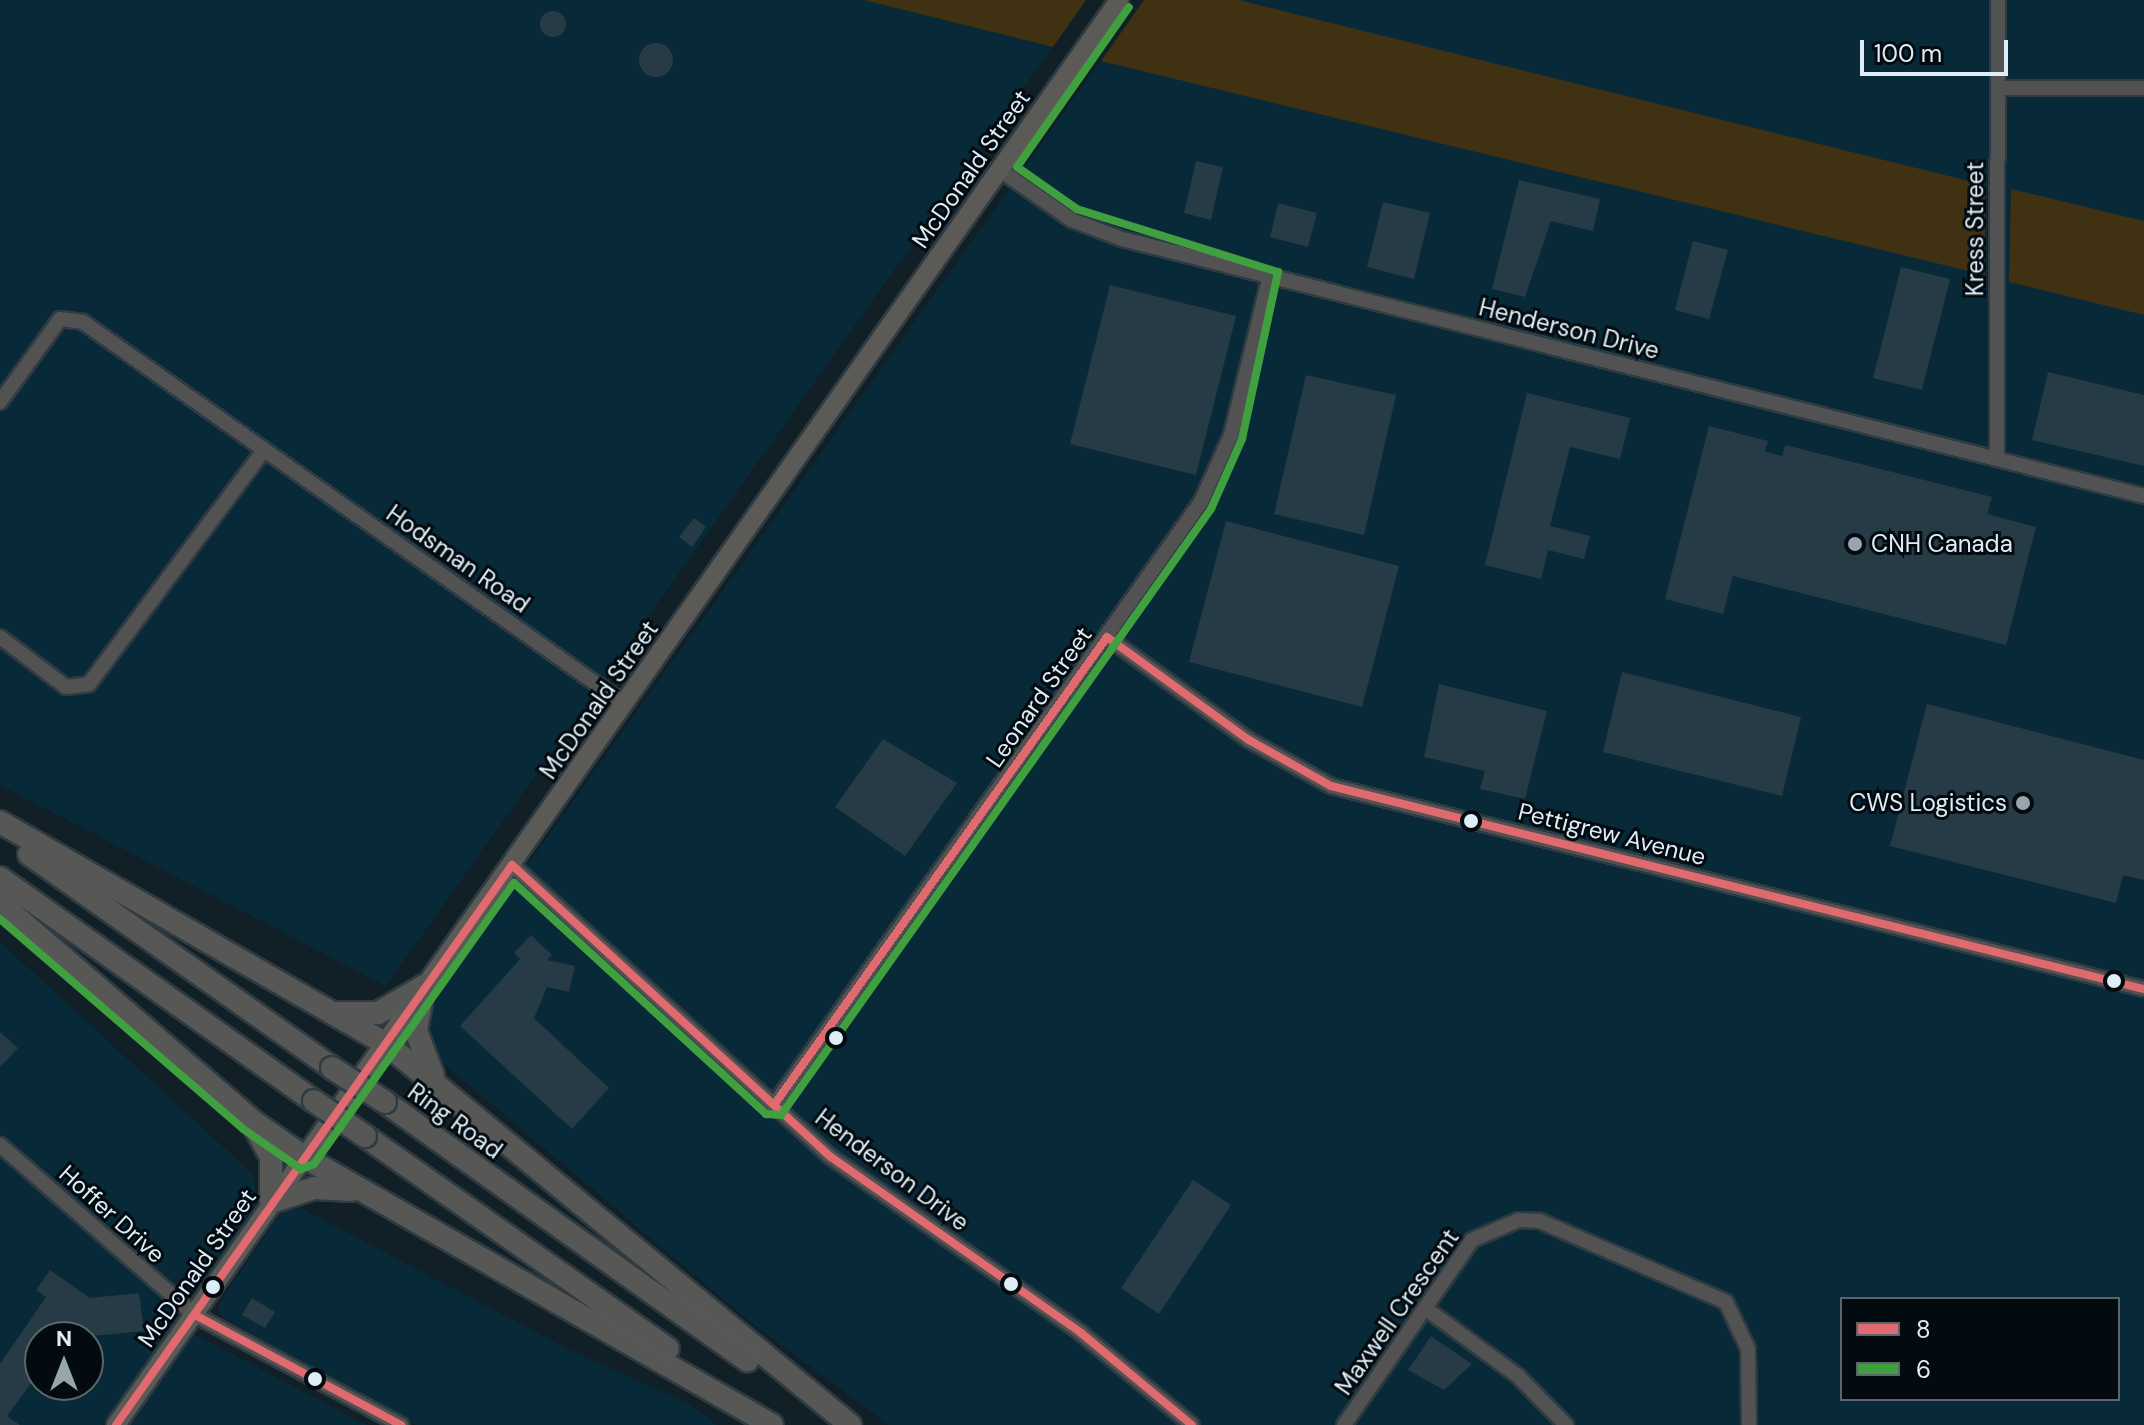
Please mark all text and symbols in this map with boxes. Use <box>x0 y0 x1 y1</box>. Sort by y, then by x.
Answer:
scale bar <box>1864 24 2012 74</box>
text: 100 m <box>1874 38 1942 69</box>
street label: McDonald Street <box>906 84 1036 254</box>
street label: Kress Street <box>1961 162 1989 296</box>
street label: Henderson Drive <box>1476 293 1662 365</box>
street label: Hodsman Road <box>381 499 535 619</box>
place label: CNH Canada <box>1871 530 2013 558</box>
marker: CNH Canada <box>1846 535 1864 553</box>
street label: McDonald Street <box>534 615 664 785</box>
street label: Leonard Street <box>980 621 1098 773</box>
place label: CWS Logistics <box>1849 789 2007 817</box>
marker: CWS Logistics <box>2014 794 2032 812</box>
street label: Pettigrew Avenue <box>1515 797 1709 871</box>
unlabelled marker <box>1463 813 1479 829</box>
unlabelled marker <box>2106 973 2122 989</box>
unlabelled marker <box>828 1030 844 1046</box>
street label: Ring Road <box>402 1077 508 1165</box>
street label: Henderson Drive <box>810 1103 974 1237</box>
street label: Hoffer Drive <box>53 1159 171 1269</box>
street label: McDonald Street <box>132 1183 262 1353</box>
street label: Maxwell Crescent <box>1329 1224 1465 1400</box>
unlabelled marker <box>1003 1276 1019 1292</box>
unlabelled marker <box>205 1279 221 1295</box>
legend <box>1840 1297 2120 1401</box>
text: 8 <box>1916 1314 1931 1345</box>
north arrow <box>24 1321 104 1401</box>
text: N <box>56 1324 72 1353</box>
text: 6 <box>1916 1354 1931 1385</box>
unlabelled marker <box>307 1371 323 1387</box>

